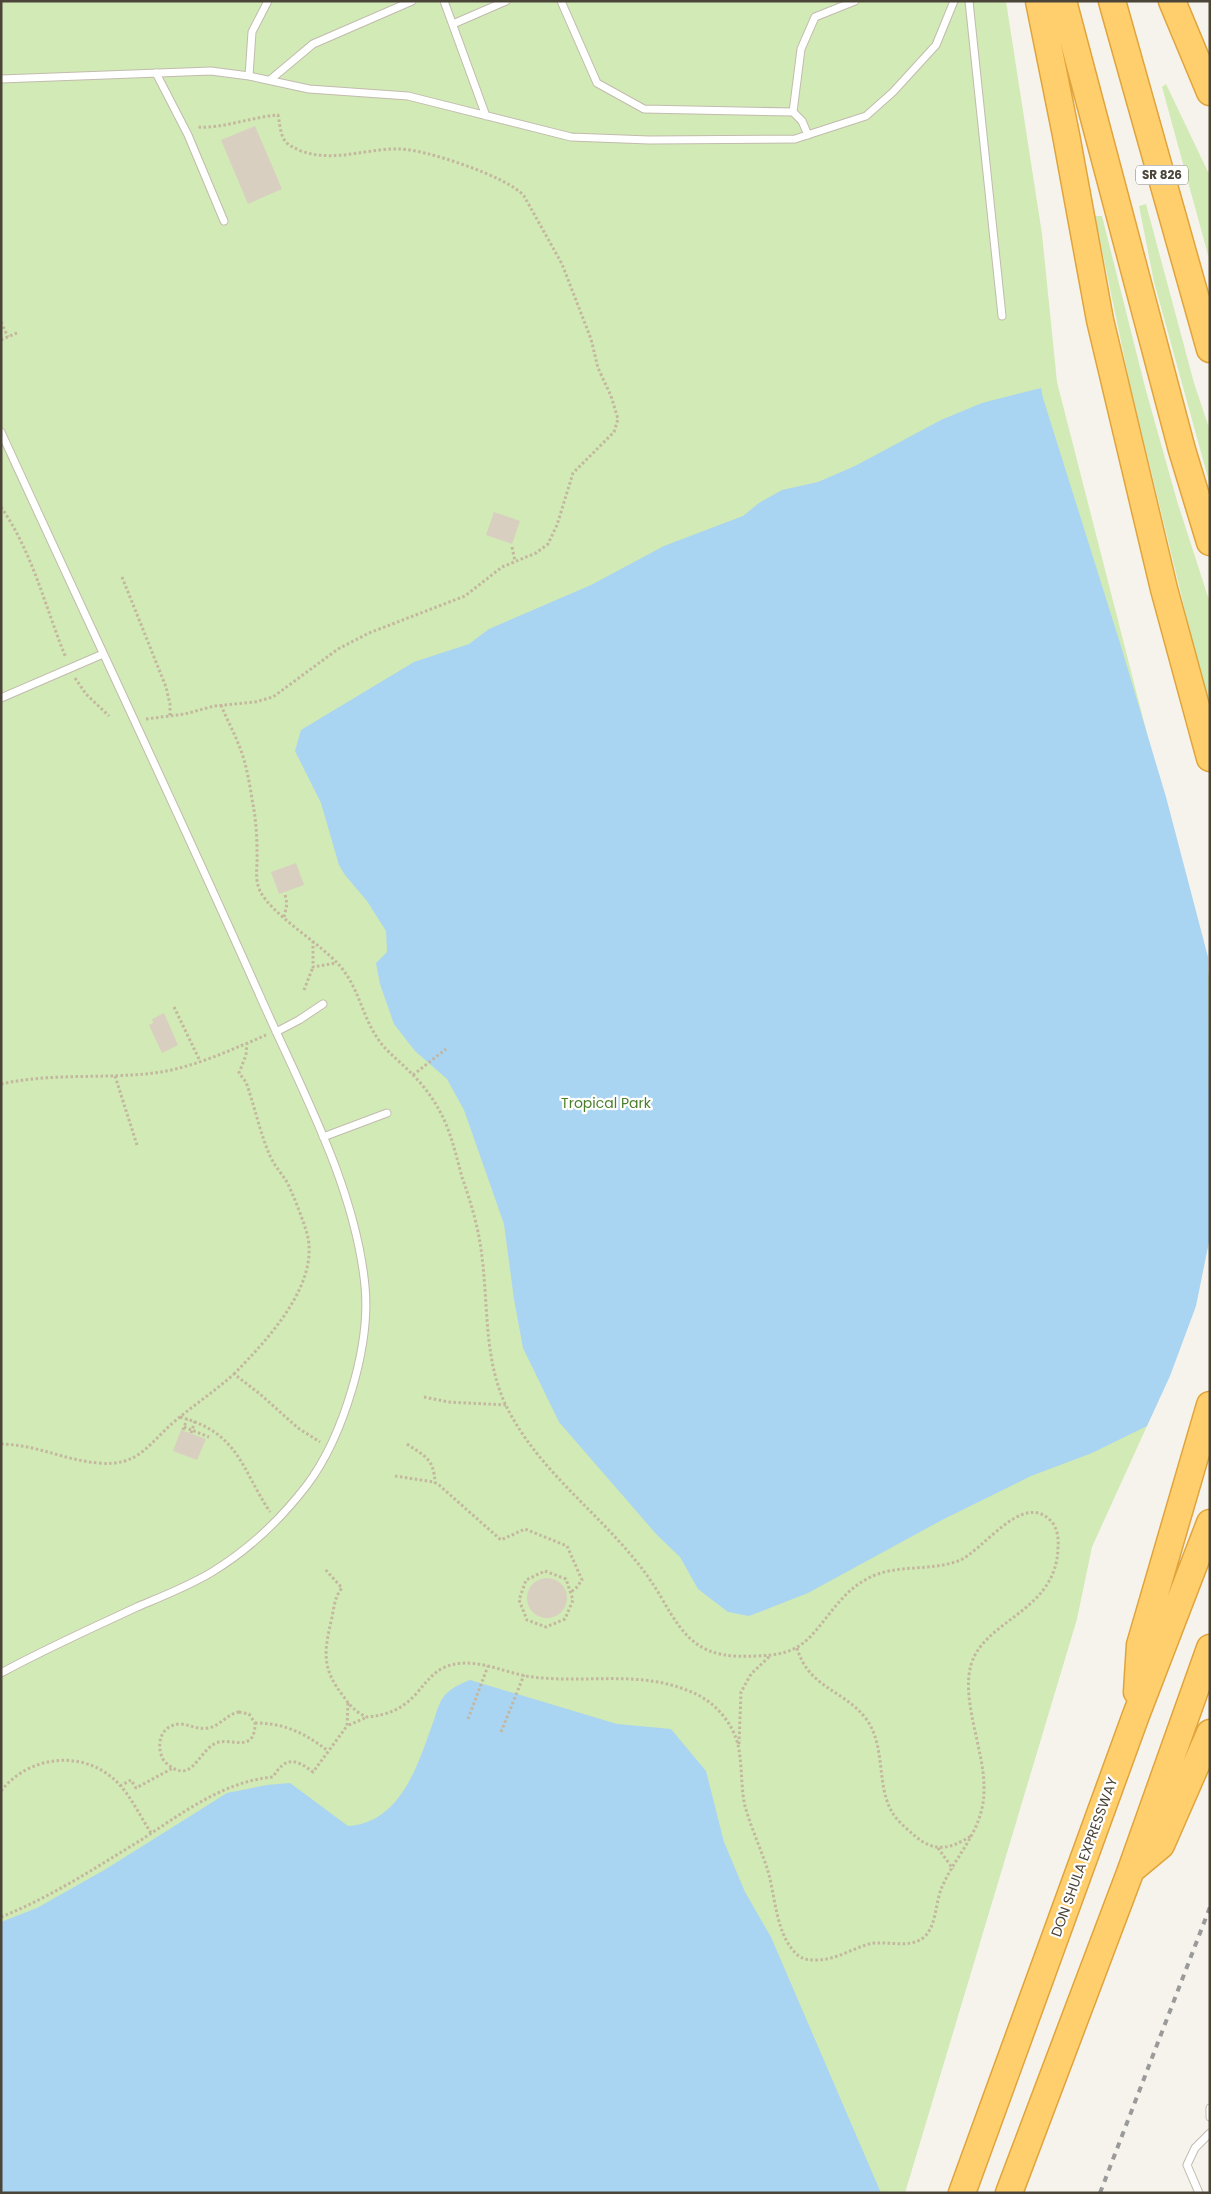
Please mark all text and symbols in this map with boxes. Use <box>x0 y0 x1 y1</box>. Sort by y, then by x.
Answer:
road number: SR 826 <box>1136 166 1188 184</box>
park label: Tropical Park <box>561 1093 652 1113</box>
street label: DON SHULA EXPRESSWAY <box>1046 1774 1122 1940</box>

